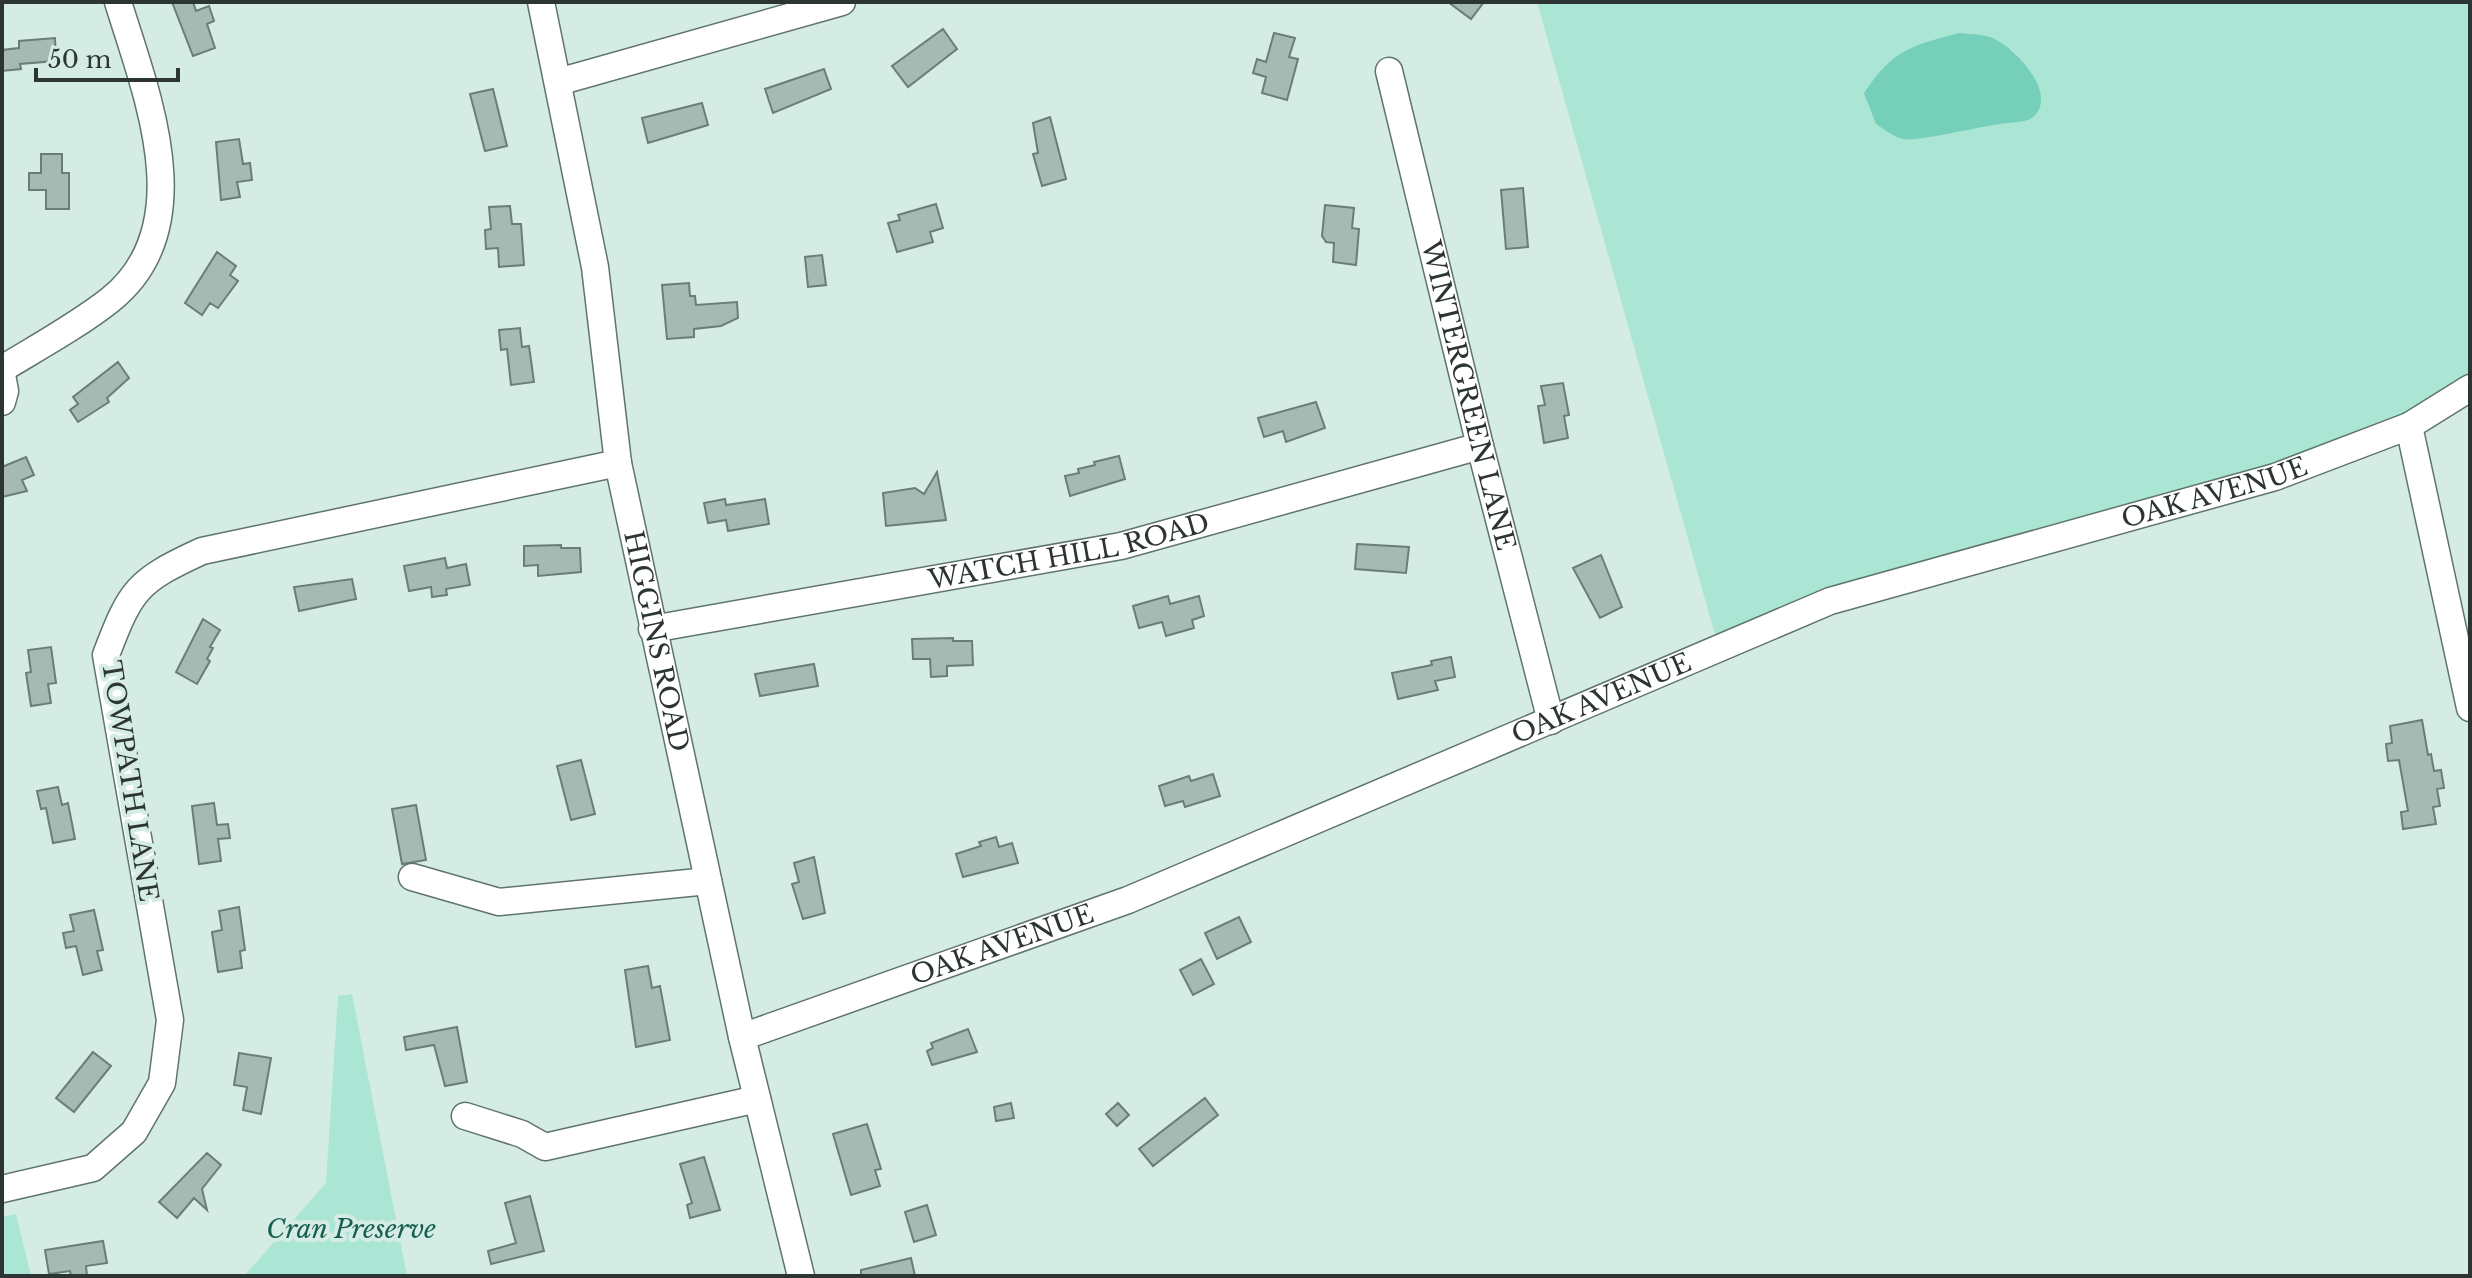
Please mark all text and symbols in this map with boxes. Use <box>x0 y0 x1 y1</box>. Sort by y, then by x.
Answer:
scale bar <box>36 32 178 82</box>
text: 50 m <box>48 45 112 74</box>
street label: WINTERGREEN LANE <box>1414 236 1522 554</box>
street label: OAK AVENUE <box>2118 450 2312 535</box>
street label: WATCH HILL ROAD <box>925 506 1213 596</box>
street label: HIGGINS ROAD <box>617 528 696 754</box>
street label: OAK AVENUE <box>1507 646 1696 751</box>
street label: TOWPATH LANE <box>95 658 165 904</box>
street label: OAK AVENUE <box>906 897 1098 992</box>
park label: Cran Preserve <box>266 1213 436 1245</box>

